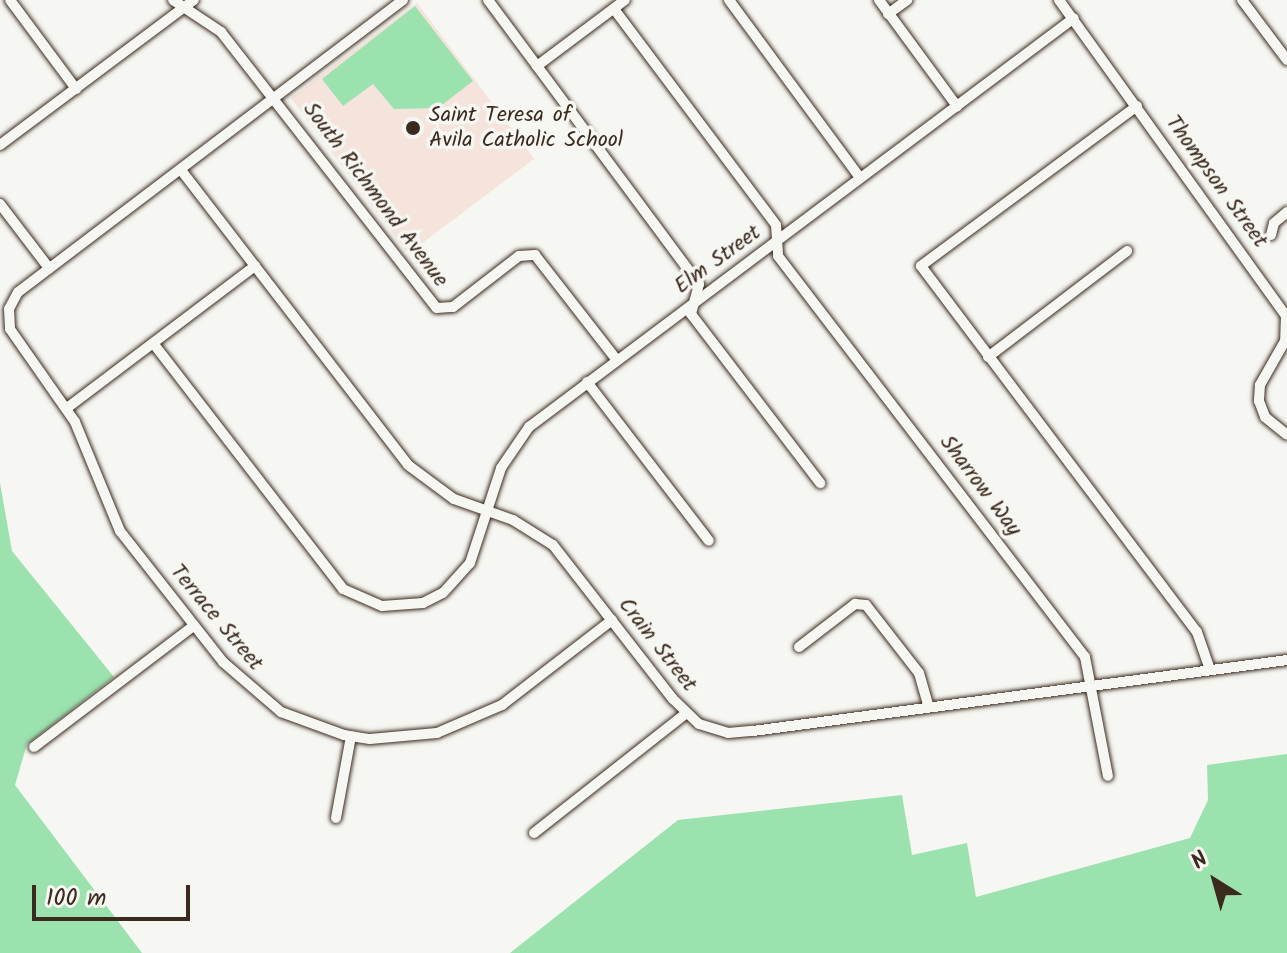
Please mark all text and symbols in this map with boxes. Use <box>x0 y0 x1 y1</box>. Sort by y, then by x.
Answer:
street label: South Richmond Avenue <box>297 97 453 293</box>
place label: Saint Teresa of Avila Catholic School <box>429 102 623 154</box>
street label: Thompson Street <box>1159 111 1273 253</box>
marker: Saint Teresa of Avila Catholic School <box>404 119 422 137</box>
street label: Elm Street <box>670 220 766 300</box>
street label: Sharrow Way <box>933 430 1027 542</box>
street label: Terrace Street <box>164 559 268 677</box>
street label: Crain Street <box>612 593 702 697</box>
north arrow <box>1175 841 1255 921</box>
text: N <box>1184 843 1216 880</box>
scale bar <box>36 869 194 919</box>
text: 100 m <box>46 879 106 918</box>

